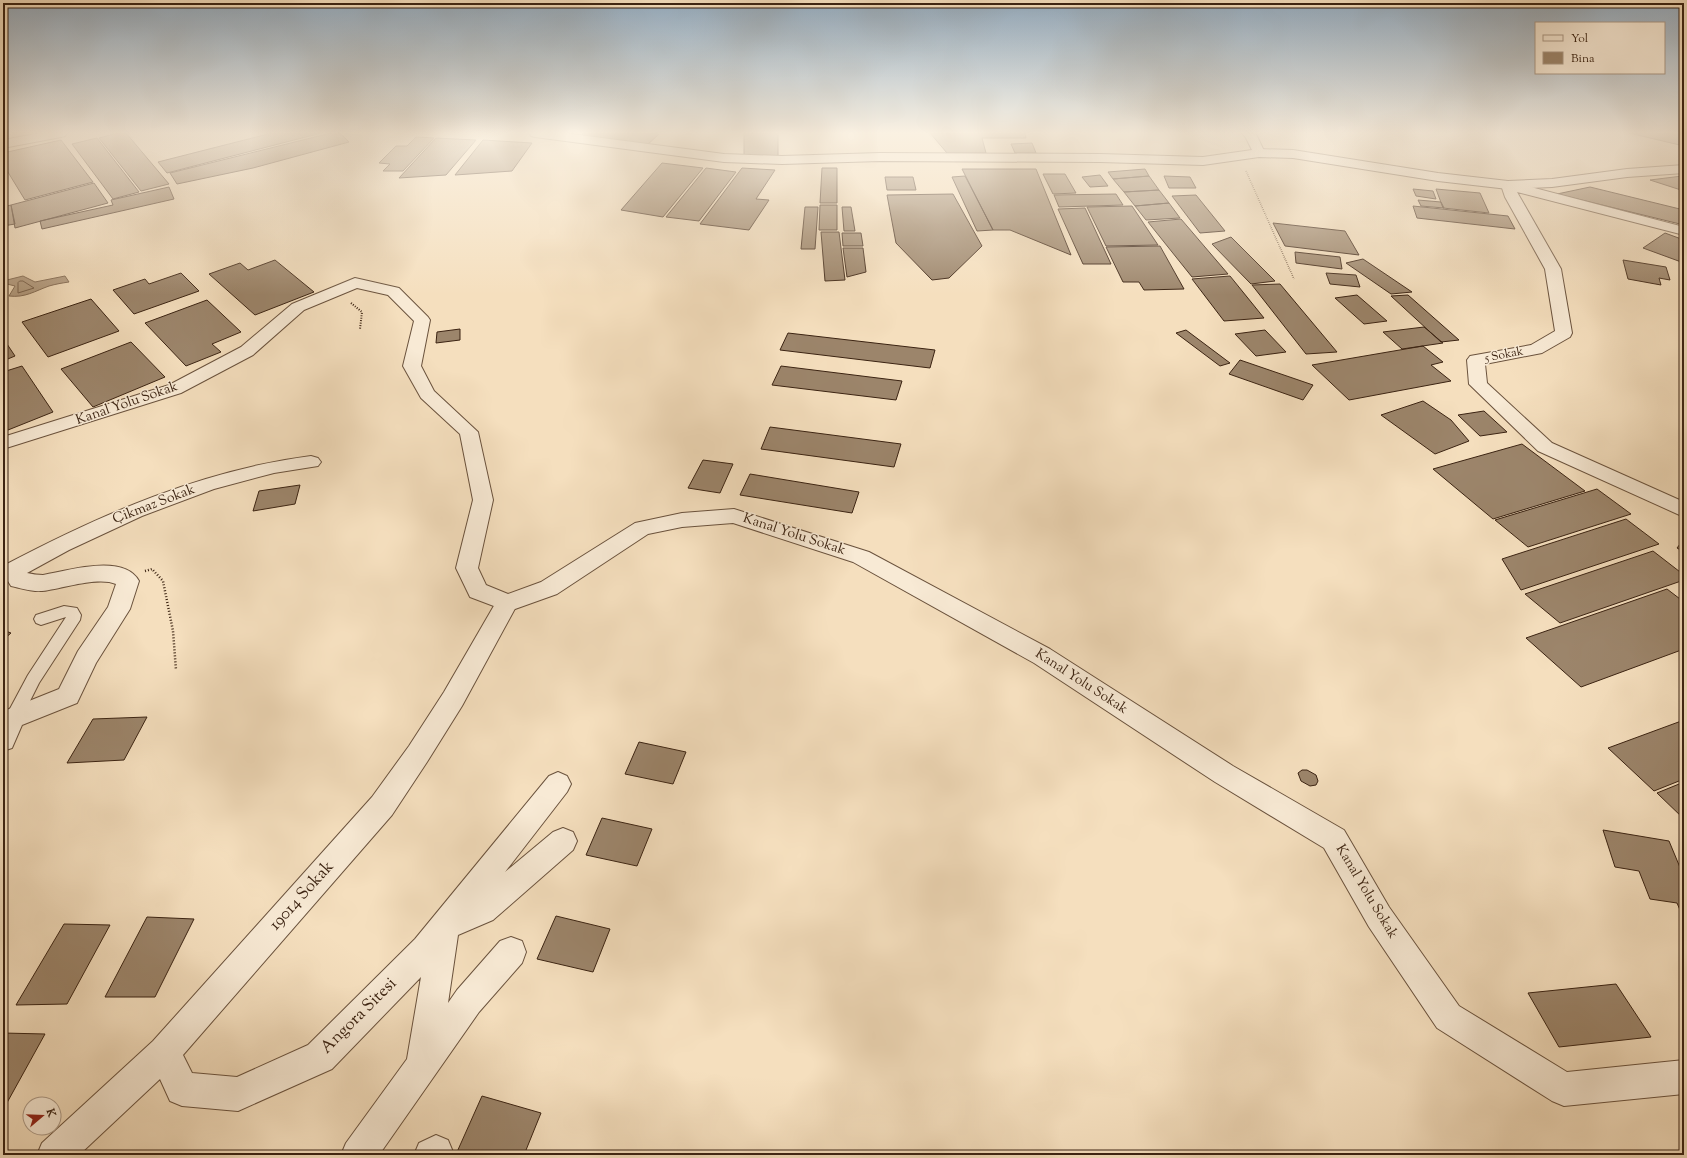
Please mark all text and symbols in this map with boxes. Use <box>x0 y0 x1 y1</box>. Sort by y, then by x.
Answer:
legend <box>1535 22 1665 74</box>
text: Yol <box>1571 30 1589 48</box>
text: Bina <box>1571 50 1595 68</box>
street label: 5 Sokak <box>1482 342 1525 368</box>
street label: Kanal Yolu Sokak <box>73 377 181 431</box>
street label: Çikmaz Sokak <box>110 480 198 530</box>
street label: Kanal Yolu Sokak <box>740 509 848 561</box>
street label: Kanal Yolu Sokak <box>1031 645 1132 720</box>
street label: Kanal Yolu Sokak <box>1330 841 1402 943</box>
street label: 19014 Sokak <box>264 856 340 936</box>
street label: Angora Sitesi <box>315 972 403 1060</box>
north arrow <box>22 1096 62 1136</box>
text: K <box>41 1106 59 1119</box>

